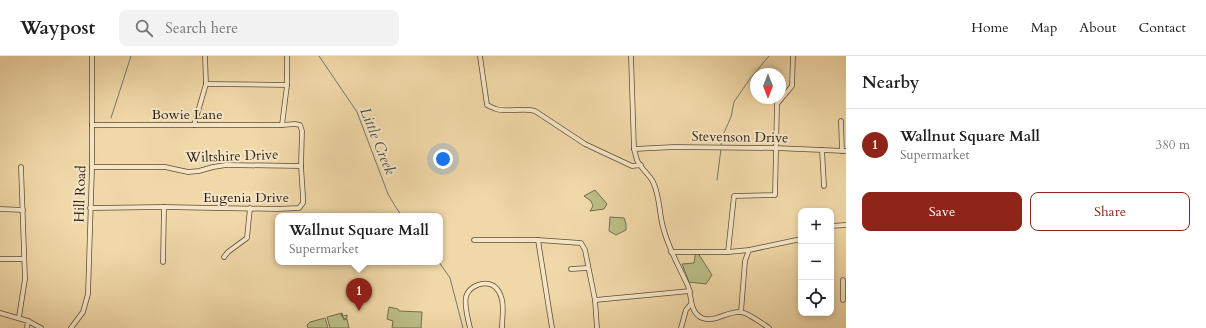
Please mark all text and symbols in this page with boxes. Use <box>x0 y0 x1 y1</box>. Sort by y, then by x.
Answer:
search box <box>119 10 399 46</box>
text: Waypost <box>20 15 95 41</box>
icon: search <box>133 17 155 39</box>
text: Search here <box>165 18 238 38</box>
text: Home <box>971 18 1009 37</box>
text: Map <box>1031 18 1057 37</box>
text: About <box>1079 18 1116 37</box>
text: Contact <box>1138 18 1186 37</box>
north arrow <box>750 68 786 104</box>
text: Nearby <box>862 71 919 94</box>
water label: Little Creek <box>355 104 401 178</box>
street label: Bowie Lane <box>151 105 223 124</box>
text: Wallnut Square Mall <box>900 126 1040 146</box>
street label: Stevenson Drive <box>691 127 789 147</box>
text: 1 <box>872 136 878 154</box>
text: 380 m <box>1156 136 1190 154</box>
street label: Wiltshire Drive <box>184 145 279 167</box>
text: Supermarket <box>900 146 970 164</box>
your location <box>433 149 453 169</box>
street label: Hill Road <box>70 164 91 223</box>
street label: Eugenia Drive <box>203 188 289 207</box>
button: Save <box>862 192 1022 231</box>
button: Share <box>1030 192 1190 231</box>
map controls <box>798 208 834 316</box>
button: + <box>798 208 834 244</box>
popup <box>275 213 443 265</box>
text: Wallnut Square Mall <box>289 220 429 240</box>
text: Supermarket <box>289 240 359 258</box>
button: − <box>798 244 834 280</box>
pin: 1 <box>346 278 372 311</box>
button: locate <box>798 280 834 316</box>

